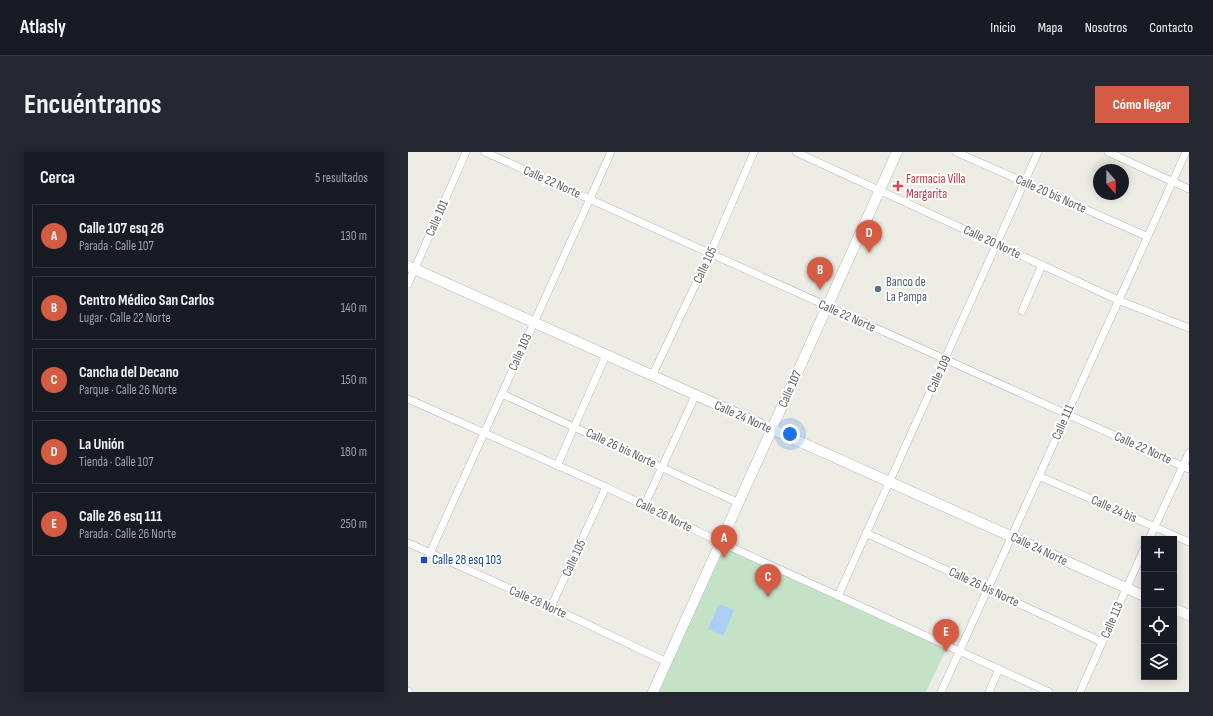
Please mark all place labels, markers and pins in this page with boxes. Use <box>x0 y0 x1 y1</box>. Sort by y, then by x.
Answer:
place label: Farmacia Villa Margarita <box>906 171 966 202</box>
marker: Farmacia Villa Margarita <box>893 181 903 191</box>
pin: D <box>856 220 882 253</box>
pin: B <box>807 257 833 290</box>
place label: Banco de La Pampa <box>886 274 927 305</box>
marker: Banco de La Pampa <box>873 284 883 294</box>
pin: A <box>711 525 737 558</box>
place label: Calle 28 esq 103 <box>432 552 502 568</box>
marker: Calle 28 esq 103 <box>419 555 429 565</box>
pin: C <box>755 564 781 597</box>
pin: E <box>933 619 959 652</box>

